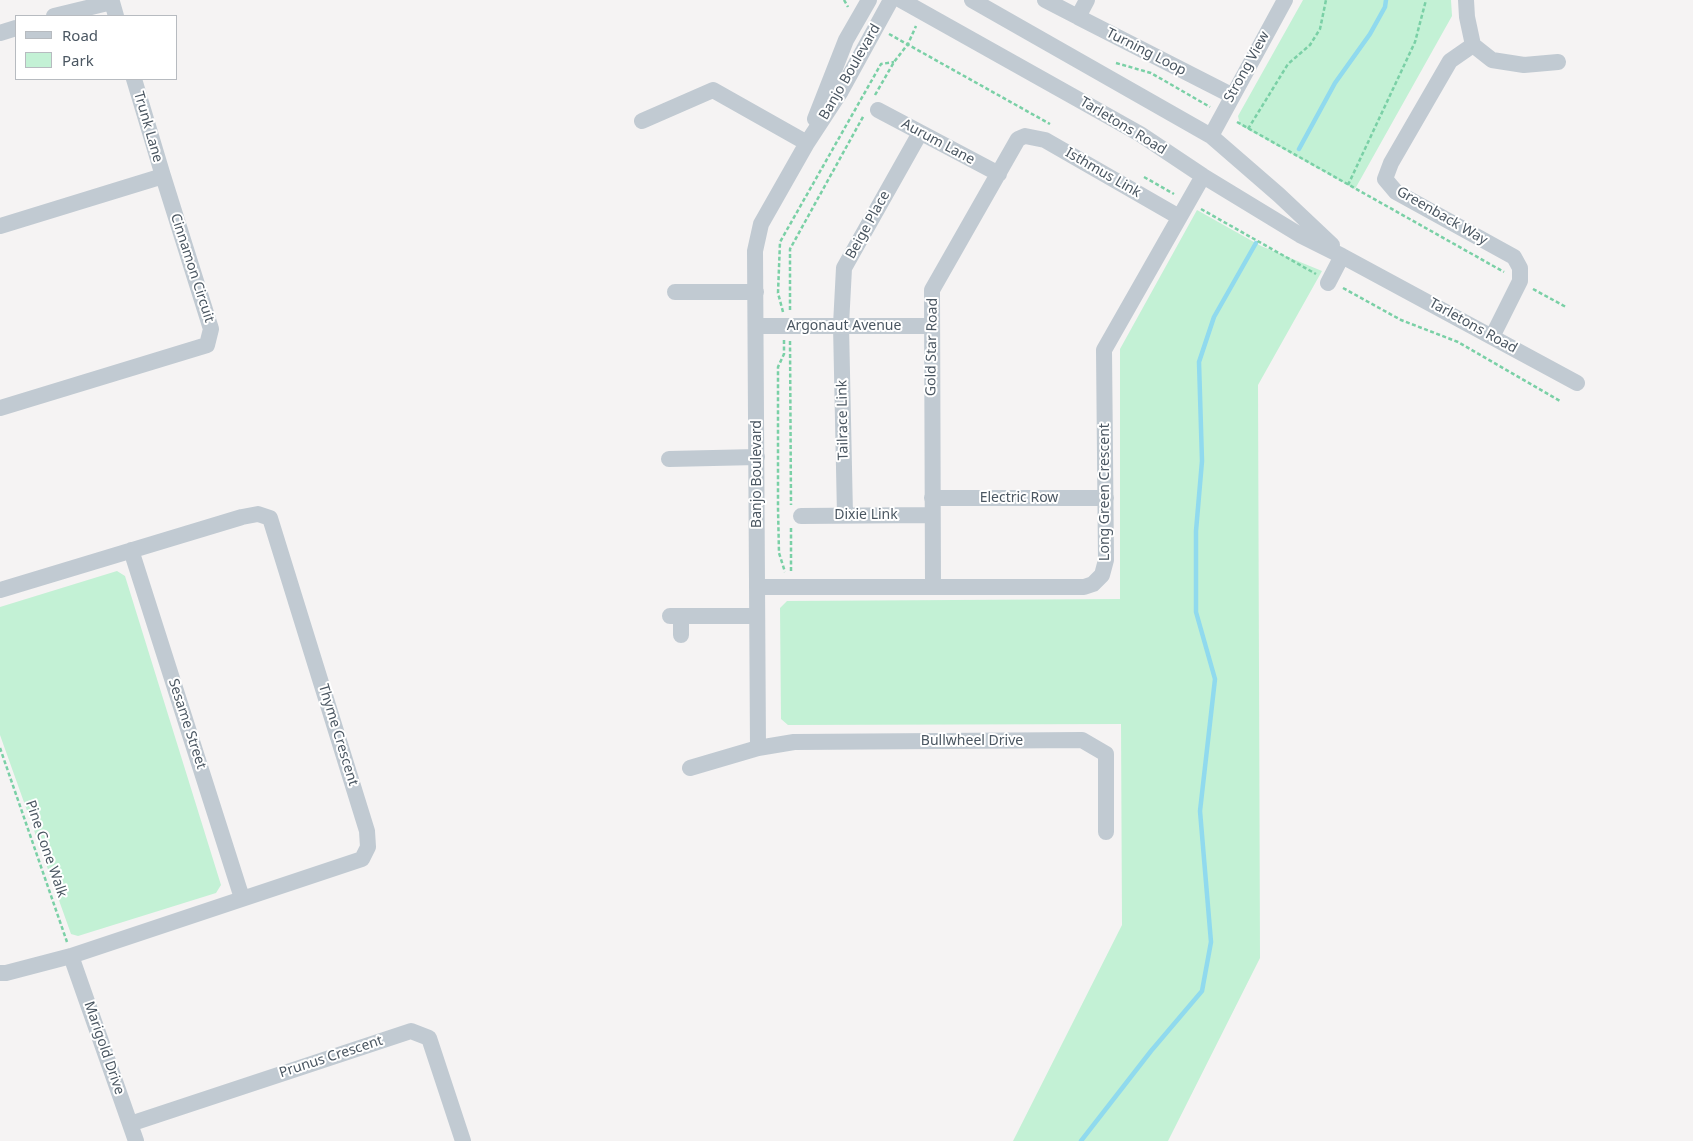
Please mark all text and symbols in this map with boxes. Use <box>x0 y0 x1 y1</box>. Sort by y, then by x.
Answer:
legend <box>15 15 178 80</box>
street label: Banjo Boulevard <box>816 21 884 123</box>
text: Road <box>62 25 98 45</box>
street label: Turning Loop <box>1103 25 1189 79</box>
street label: Strong View <box>1221 29 1273 105</box>
text: Park <box>62 50 94 70</box>
street label: Trunk Lane <box>130 90 166 164</box>
street label: Tarletons Road <box>1077 94 1169 158</box>
street label: Aurum Lane <box>899 116 977 168</box>
street label: Isthmus Link <box>1062 145 1144 201</box>
street label: Greenback Way <box>1394 183 1490 249</box>
street label: Beige Place <box>842 188 894 262</box>
street label: Cinnamon Circuit <box>166 211 218 325</box>
street label: Tarletons Road <box>1426 295 1520 357</box>
street label: Gold Star Road <box>923 298 941 396</box>
street label: Argonaut Avenue <box>787 318 901 334</box>
street label: Tailrace Link <box>834 380 852 460</box>
street label: Banjo Boulevard <box>749 420 765 528</box>
street label: Long Green Crescent <box>1097 423 1113 561</box>
street label: Electric Row <box>980 490 1058 506</box>
street label: Dixie Link <box>834 507 898 523</box>
street label: Sesame Street <box>165 677 209 771</box>
street label: Thyme Crescent <box>315 682 361 788</box>
street label: Bullwheel Drive <box>921 733 1023 749</box>
street label: Pine Cone Walk <box>22 798 70 900</box>
street label: Marigold Drive <box>80 999 128 1097</box>
street label: Prunus Crescent <box>277 1032 385 1082</box>

